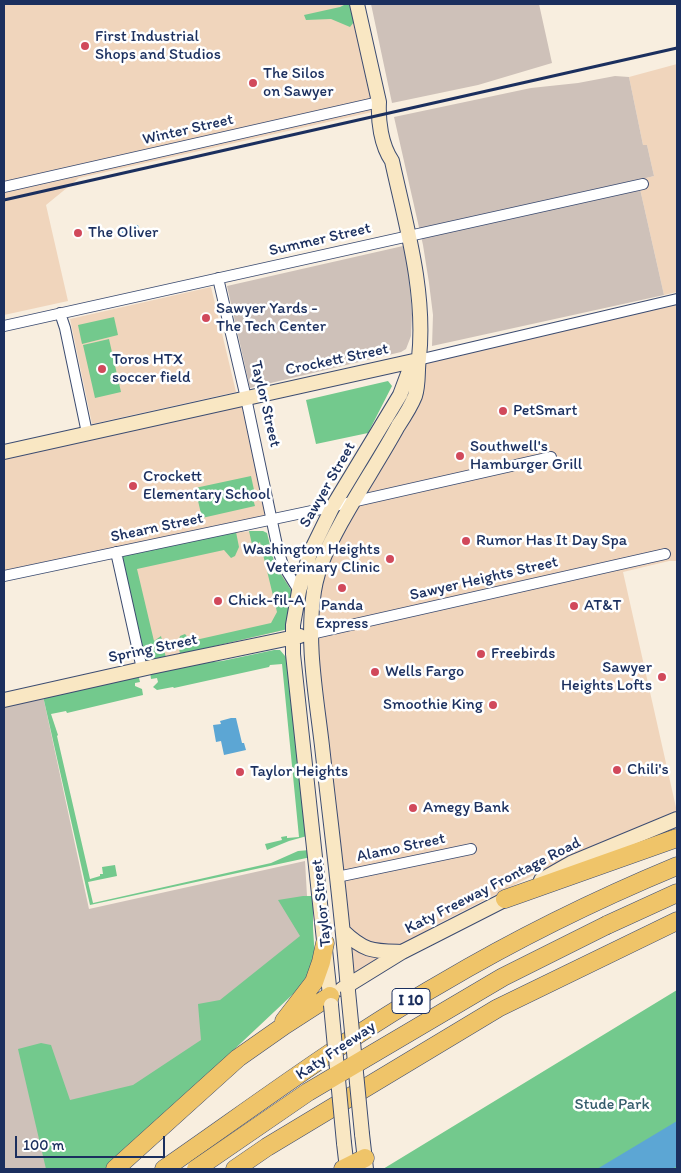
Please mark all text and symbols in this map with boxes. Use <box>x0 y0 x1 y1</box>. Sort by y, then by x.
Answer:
place label: First Industrial Shops and Studios <box>95 27 221 65</box>
marker: First Industrial Shops and Studios <box>79 40 91 52</box>
place label: The Silos on Sawyer <box>263 64 334 102</box>
marker: The Silos on Sawyer <box>247 77 259 89</box>
street label: Winter Street <box>141 110 235 150</box>
street label: Summer Street <box>267 219 373 261</box>
place label: The Oliver <box>88 223 158 243</box>
marker: The Oliver <box>72 227 84 239</box>
place label: Sawyer Yards - The Tech Center <box>216 299 326 337</box>
marker: Sawyer Yards - The Tech Center <box>200 312 212 324</box>
street label: Crockett Street <box>284 340 390 380</box>
place label: Toros HTX soccer field <box>112 350 191 388</box>
street label: Taylor Street <box>246 359 284 449</box>
marker: Toros HTX soccer field <box>96 363 108 375</box>
place label: PetSmart <box>513 401 577 421</box>
marker: PetSmart <box>497 405 509 417</box>
place label: Southwell's Hamburger Grill <box>470 437 582 475</box>
street label: Sawyer Street <box>296 439 360 531</box>
marker: Southwell's Hamburger Grill <box>454 450 466 462</box>
place label: Crockett Elementary School <box>143 467 271 505</box>
marker: Crockett Elementary School <box>127 480 139 492</box>
street label: Shearn Street <box>109 509 205 547</box>
place label: Rumor Has It Day Spa <box>476 531 627 551</box>
marker: Rumor Has It Day Spa <box>460 535 472 547</box>
place label: Washington Heights Veterinary Clinic <box>243 540 380 578</box>
marker: Washington Heights Veterinary Clinic <box>384 553 396 565</box>
street label: Sawyer Heights Street <box>408 553 560 605</box>
marker: Panda Express <box>336 582 348 594</box>
place label: Chick-fil-A <box>228 591 304 611</box>
marker: Chick-fil-A <box>212 595 224 607</box>
place label: Panda Express <box>316 596 368 634</box>
place label: AT&T <box>584 596 622 616</box>
marker: AT&T <box>568 600 580 612</box>
street label: Spring Street <box>107 630 199 668</box>
place label: Freebirds <box>491 644 555 664</box>
marker: Freebirds <box>475 648 487 660</box>
place label: Sawyer Heights Lofts <box>561 658 652 696</box>
place label: Wells Fargo <box>385 662 464 682</box>
marker: Wells Fargo <box>369 666 381 678</box>
marker: Sawyer Heights Lofts <box>656 671 668 683</box>
place label: Smoothie King <box>383 695 483 715</box>
marker: Smoothie King <box>487 699 499 711</box>
place label: Chili's <box>627 760 669 780</box>
place label: Taylor Heights <box>250 762 348 782</box>
marker: Chili's <box>611 764 623 776</box>
marker: Taylor Heights <box>234 766 246 778</box>
place label: Amegy Bank <box>423 798 509 818</box>
marker: Amegy Bank <box>407 802 419 814</box>
street label: Alamo Street <box>355 829 447 867</box>
street label: Katy Freeway Frontage Road <box>402 833 584 939</box>
street label: Taylor Street <box>308 858 336 948</box>
road number: I 10 <box>392 988 430 1014</box>
street label: Katy Freeway <box>292 1017 380 1085</box>
park label: Stude Park <box>574 1095 650 1115</box>
scale bar <box>18 1126 168 1158</box>
text: 100 m <box>23 1136 64 1154</box>

